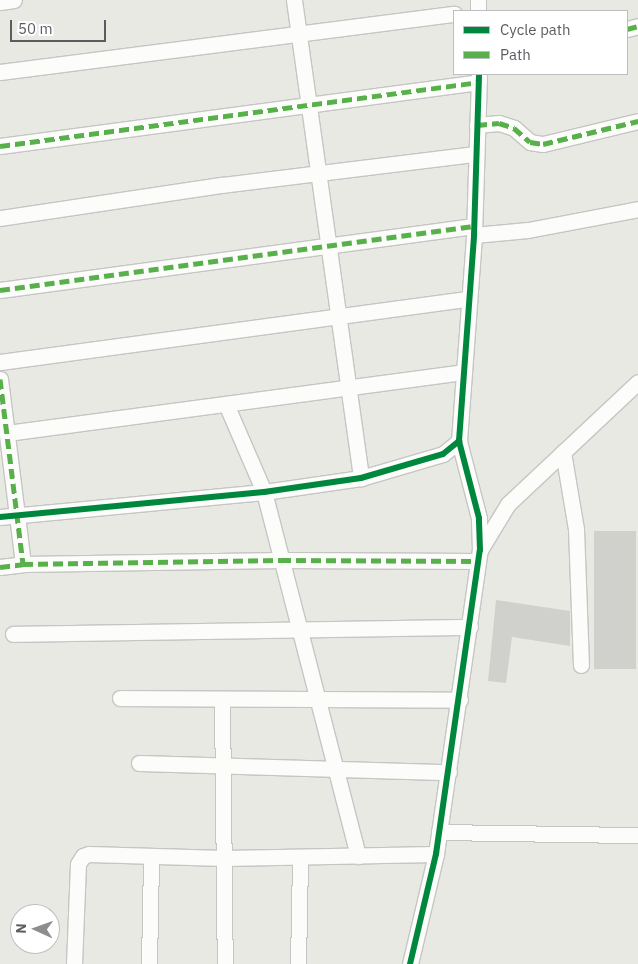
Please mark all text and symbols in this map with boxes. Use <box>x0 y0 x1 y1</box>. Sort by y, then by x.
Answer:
scale bar <box>12 10 109 42</box>
legend <box>453 10 628 75</box>
text: 50 m <box>18 19 53 38</box>
text: Cycle path <box>500 20 571 39</box>
text: Path <box>500 45 531 64</box>
north arrow <box>10 904 60 954</box>
text: N <box>12 923 30 934</box>

